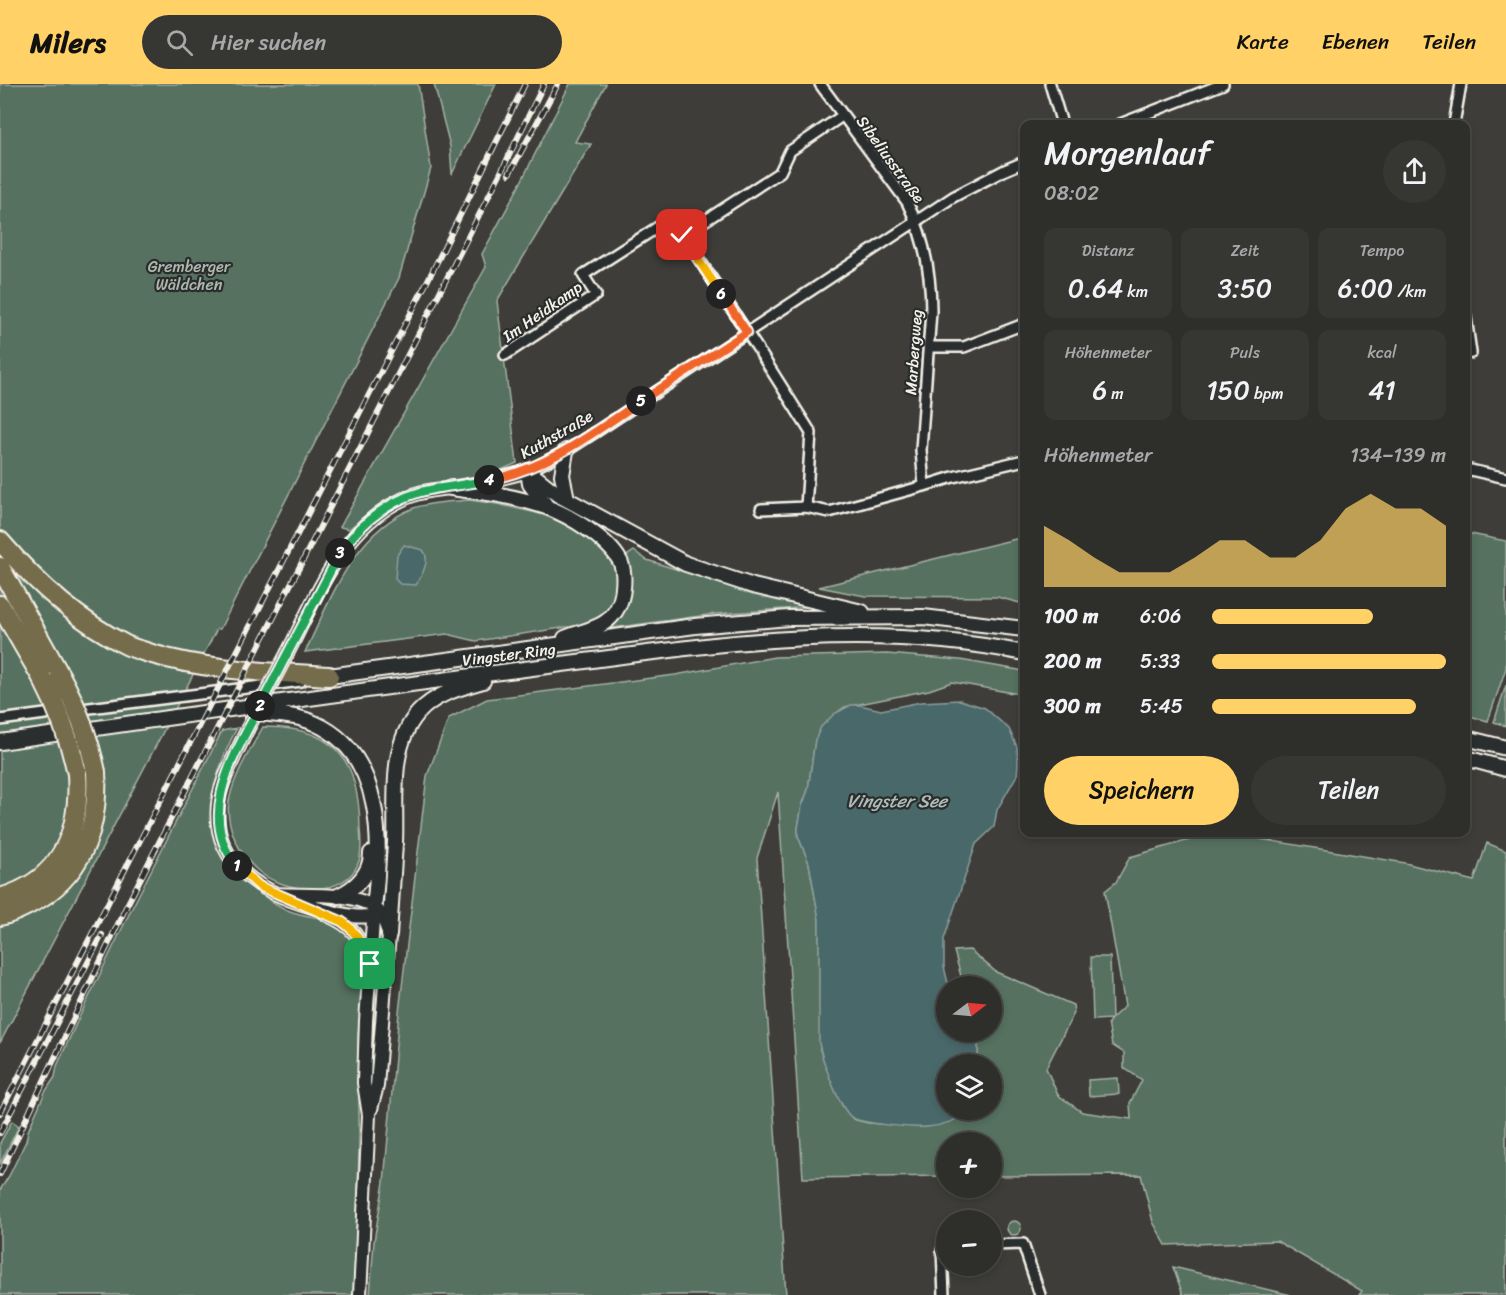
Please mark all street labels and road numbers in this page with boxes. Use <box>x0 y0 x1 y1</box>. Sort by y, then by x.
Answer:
street label: Sibeliusstraße <box>849 109 933 210</box>
street label: Im Heidkamp <box>495 273 589 350</box>
street label: Marbergweg <box>896 308 931 396</box>
street label: Kuthstraße <box>514 402 599 467</box>
street label: Vingster Ring <box>461 634 557 675</box>

